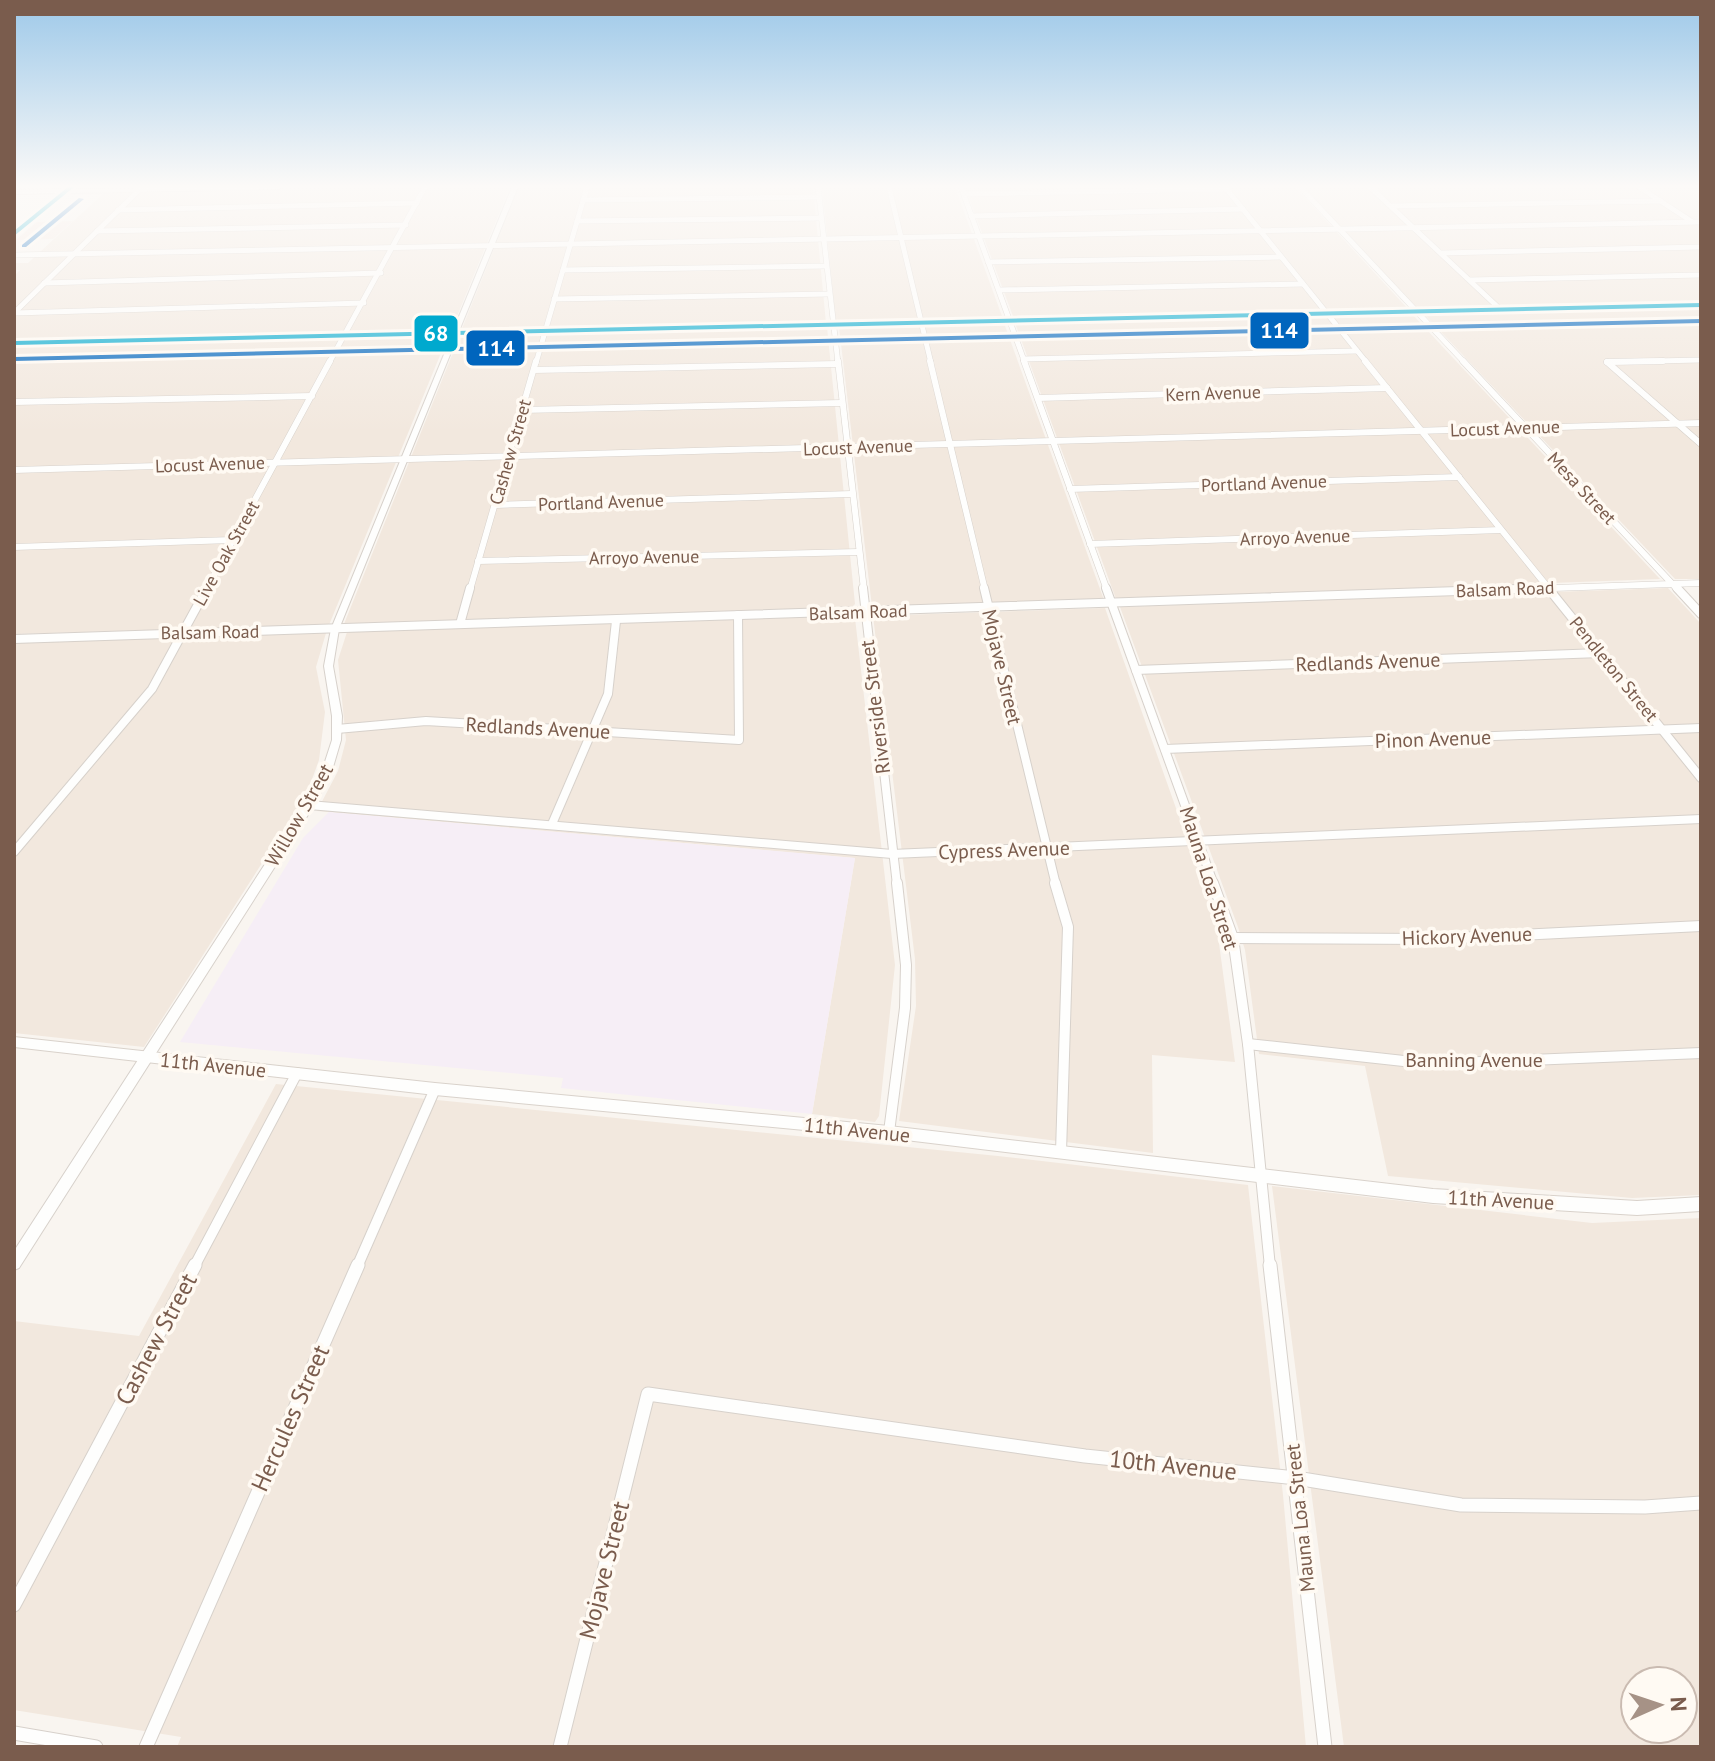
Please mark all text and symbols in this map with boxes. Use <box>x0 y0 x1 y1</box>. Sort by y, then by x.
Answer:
line badge: 114 <box>1249 311 1310 350</box>
line badge: 68 <box>413 314 459 353</box>
text: 114 <box>1260 316 1298 344</box>
text: 68 <box>424 319 448 347</box>
line badge: 114 <box>465 329 526 367</box>
text: 114 <box>477 334 515 362</box>
street label: Kern Avenue <box>1165 380 1261 406</box>
street label: Cashew Street <box>484 397 536 507</box>
street label: Locust Avenue <box>1450 415 1560 441</box>
street label: Locust Avenue <box>803 434 913 460</box>
street label: Mesa Street <box>1543 447 1621 529</box>
street label: Locust Avenue <box>155 451 265 477</box>
street label: Portland Avenue <box>1201 469 1327 497</box>
street label: Portland Avenue <box>538 488 664 516</box>
street label: Live Oak Street <box>188 496 264 610</box>
street label: Arroyo Avenue <box>1239 524 1351 550</box>
street label: Arroyo Avenue <box>589 545 699 569</box>
street label: Balsam Road <box>1455 576 1555 602</box>
street label: Balsam Road <box>808 599 908 625</box>
street label: Mojave Street <box>976 607 1028 728</box>
street label: Pendleton Street <box>1565 612 1663 726</box>
street label: Balsam Road <box>160 620 260 644</box>
street label: Riverside Street <box>854 638 896 775</box>
street label: Redlands Avenue <box>1295 646 1441 678</box>
street label: Redlands Avenue <box>465 711 611 745</box>
street label: Pinon Avenue <box>1374 724 1492 754</box>
street label: Willow Street <box>259 759 339 871</box>
street label: Mauna Loa Street <box>1174 803 1244 953</box>
street label: Cypress Avenue <box>938 835 1070 865</box>
street label: Hickory Avenue <box>1401 921 1533 951</box>
street label: 11th Avenue <box>159 1046 267 1084</box>
street label: Banning Avenue <box>1405 1047 1543 1073</box>
street label: 11th Avenue <box>803 1111 911 1149</box>
street label: 11th Avenue <box>1447 1184 1555 1216</box>
street label: Cashew Street <box>108 1268 204 1410</box>
street label: Hercules Street <box>244 1340 336 1496</box>
street label: Mauna Loa Street <box>1279 1442 1321 1593</box>
street label: 10th Avenue <box>1108 1443 1238 1487</box>
street label: Mojave Street <box>572 1498 636 1642</box>
north arrow <box>1619 1665 1699 1745</box>
text: N <box>1665 1696 1693 1712</box>

